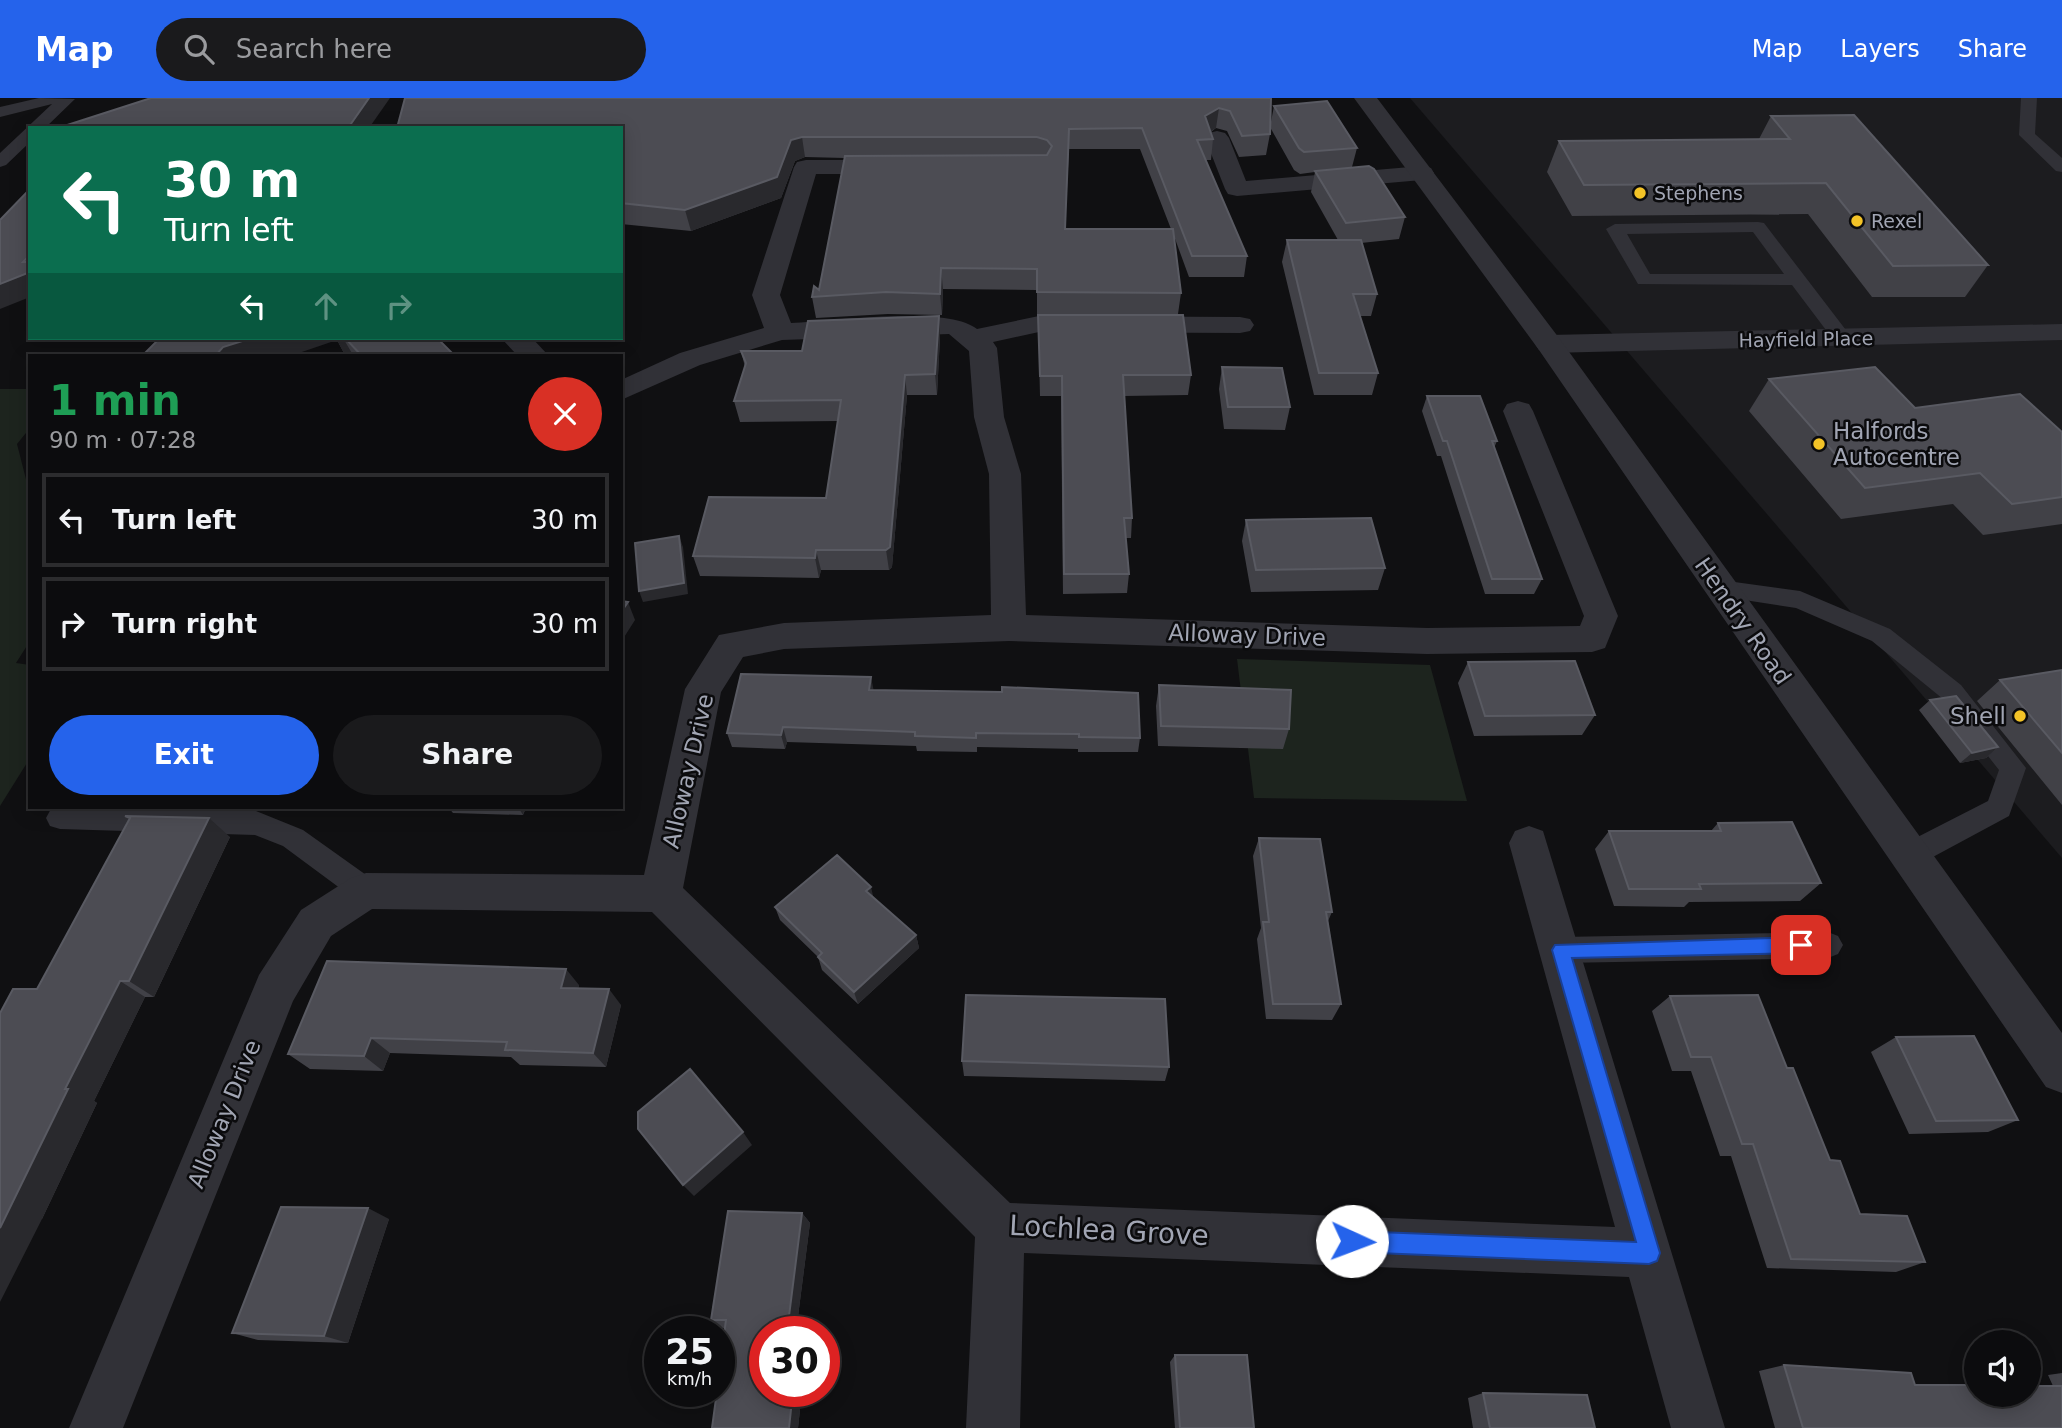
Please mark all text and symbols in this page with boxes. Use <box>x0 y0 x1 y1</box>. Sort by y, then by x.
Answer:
search box <box>156 18 646 81</box>
text: Map <box>35 30 114 69</box>
icon: search <box>180 30 218 68</box>
text: Search here <box>236 34 392 64</box>
text: Map <box>1752 35 1802 63</box>
text: Layers <box>1840 35 1920 63</box>
text: Share <box>1958 35 2027 63</box>
text: 30 m <box>164 152 300 209</box>
icon: left <box>49 154 140 245</box>
place label: Stephens <box>1654 182 1743 204</box>
marker: Stephens <box>1632 185 1648 201</box>
place label: Rexel <box>1871 210 1922 232</box>
text: Turn left <box>164 211 294 249</box>
marker: Rexel <box>1849 213 1865 229</box>
icon: left <box>234 287 272 325</box>
icon: ahead <box>307 287 345 325</box>
icon: right <box>380 287 418 325</box>
street label: Hayfield Place <box>1738 327 1874 351</box>
text: 1 min <box>49 376 181 425</box>
button: close <box>528 377 602 451</box>
place label: Halfords Autocentre <box>1833 418 1960 470</box>
text: 90 m · 07:28 <box>49 427 196 453</box>
marker: Halfords Autocentre <box>1811 436 1827 452</box>
icon: left <box>53 501 91 539</box>
text: Turn left <box>112 505 236 535</box>
text: 30 m <box>531 505 598 535</box>
street label: Hendry Road <box>1690 553 1796 689</box>
icon: right <box>53 605 91 643</box>
text: Turn right <box>112 609 257 639</box>
text: 30 m <box>531 609 598 639</box>
street label: Alloway Drive <box>1168 619 1326 651</box>
street label: Alloway Drive <box>658 691 718 851</box>
place label: Shell <box>1950 703 2006 729</box>
marker: Shell <box>2012 708 2028 724</box>
button: Exit <box>49 715 319 795</box>
button: Share <box>333 715 602 795</box>
pin <box>1771 915 1831 975</box>
icon: arrive <box>1782 926 1820 964</box>
street label: Alloway Drive <box>182 1036 266 1192</box>
position arrow <box>1315 1204 1389 1278</box>
street label: Lochlea Grove <box>1008 1209 1210 1252</box>
speed limit sign: 30 <box>749 1316 840 1407</box>
map controls <box>1964 1330 2041 1407</box>
button: sound <box>1964 1330 2041 1407</box>
text: 25 <box>665 1332 714 1372</box>
text: km/h <box>667 1368 712 1389</box>

